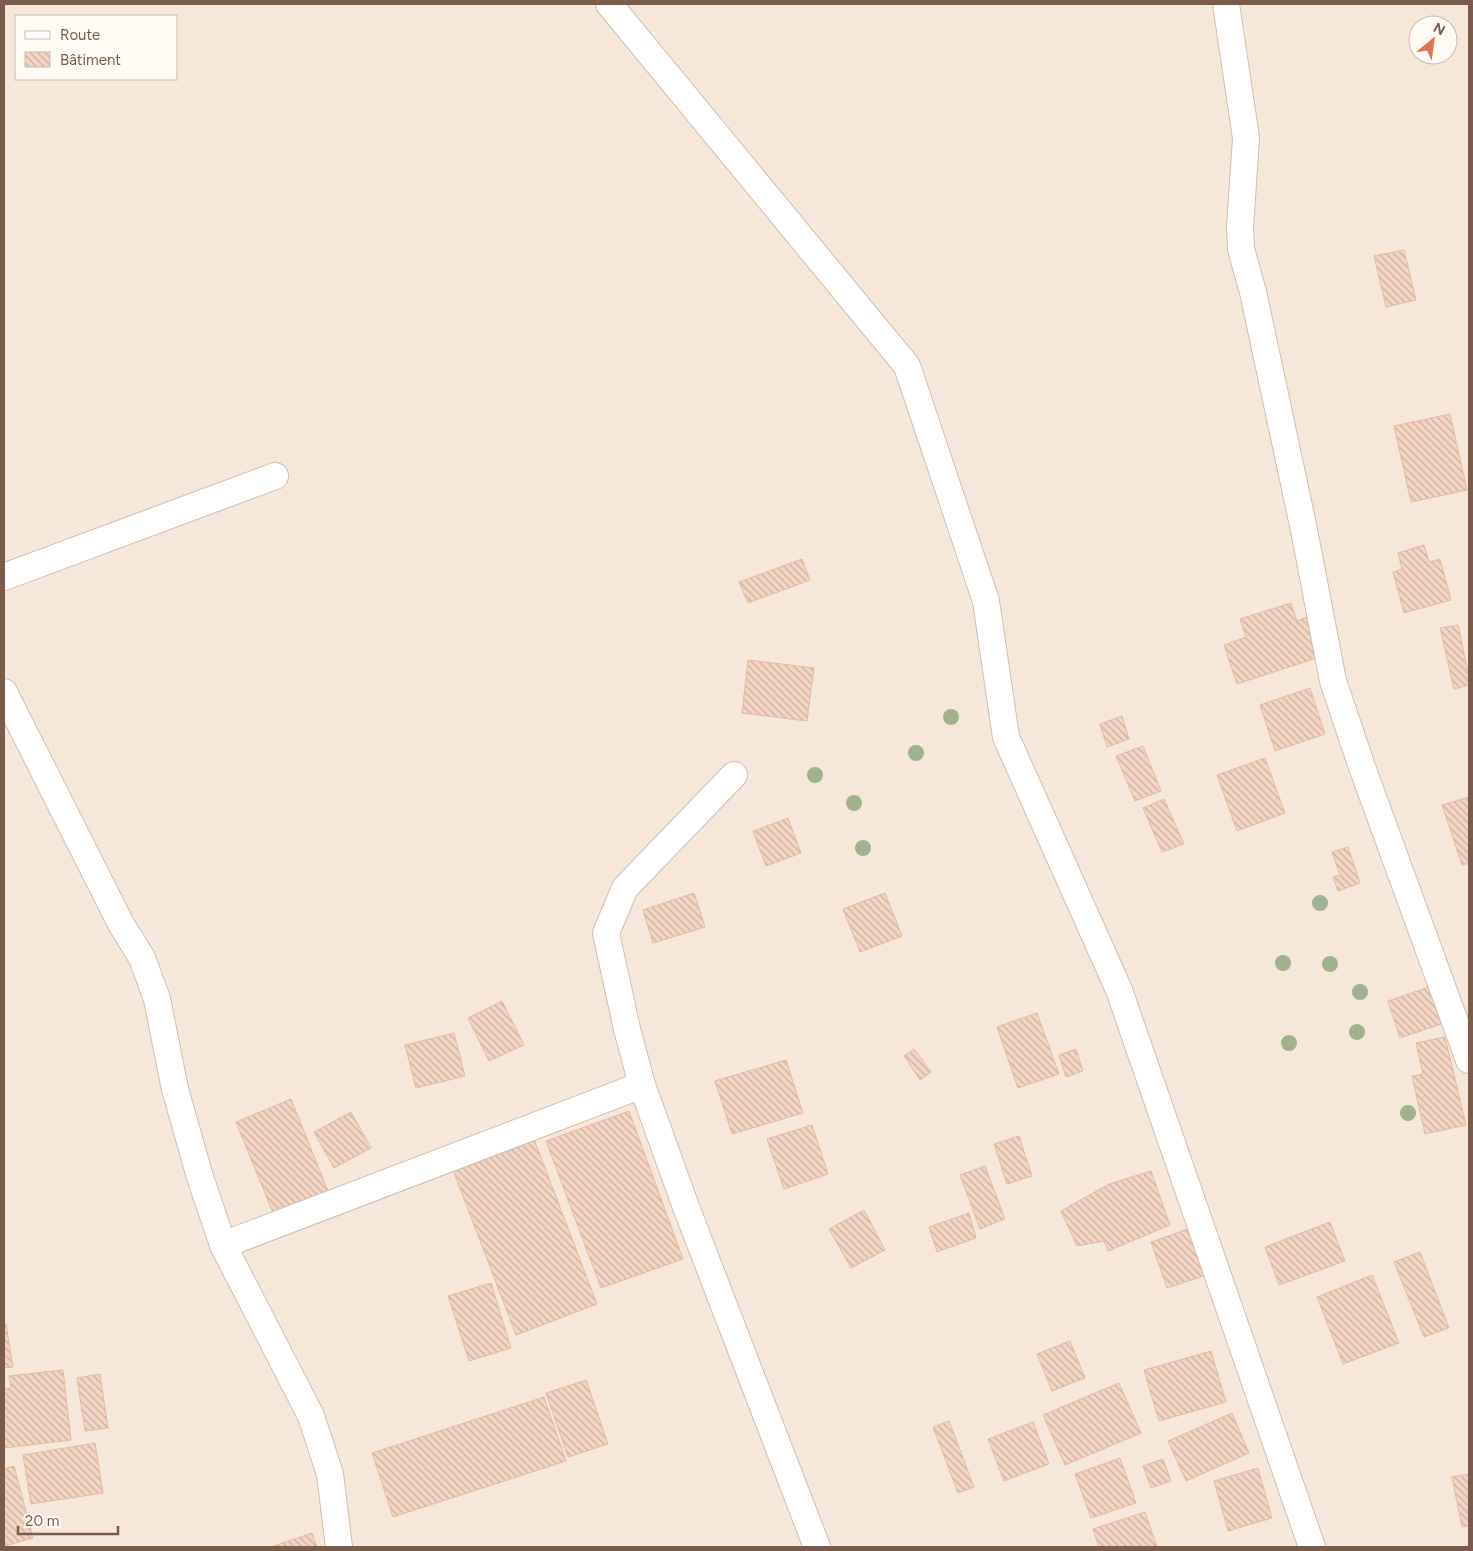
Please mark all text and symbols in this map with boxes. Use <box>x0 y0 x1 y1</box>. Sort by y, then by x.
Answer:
legend <box>15 15 178 80</box>
north arrow <box>1408 15 1458 65</box>
text: N <box>1430 19 1448 39</box>
text: Route <box>60 26 100 44</box>
text: Bâtiment <box>60 51 121 69</box>
scale bar <box>18 1504 118 1536</box>
text: 20 m <box>25 1512 59 1530</box>

